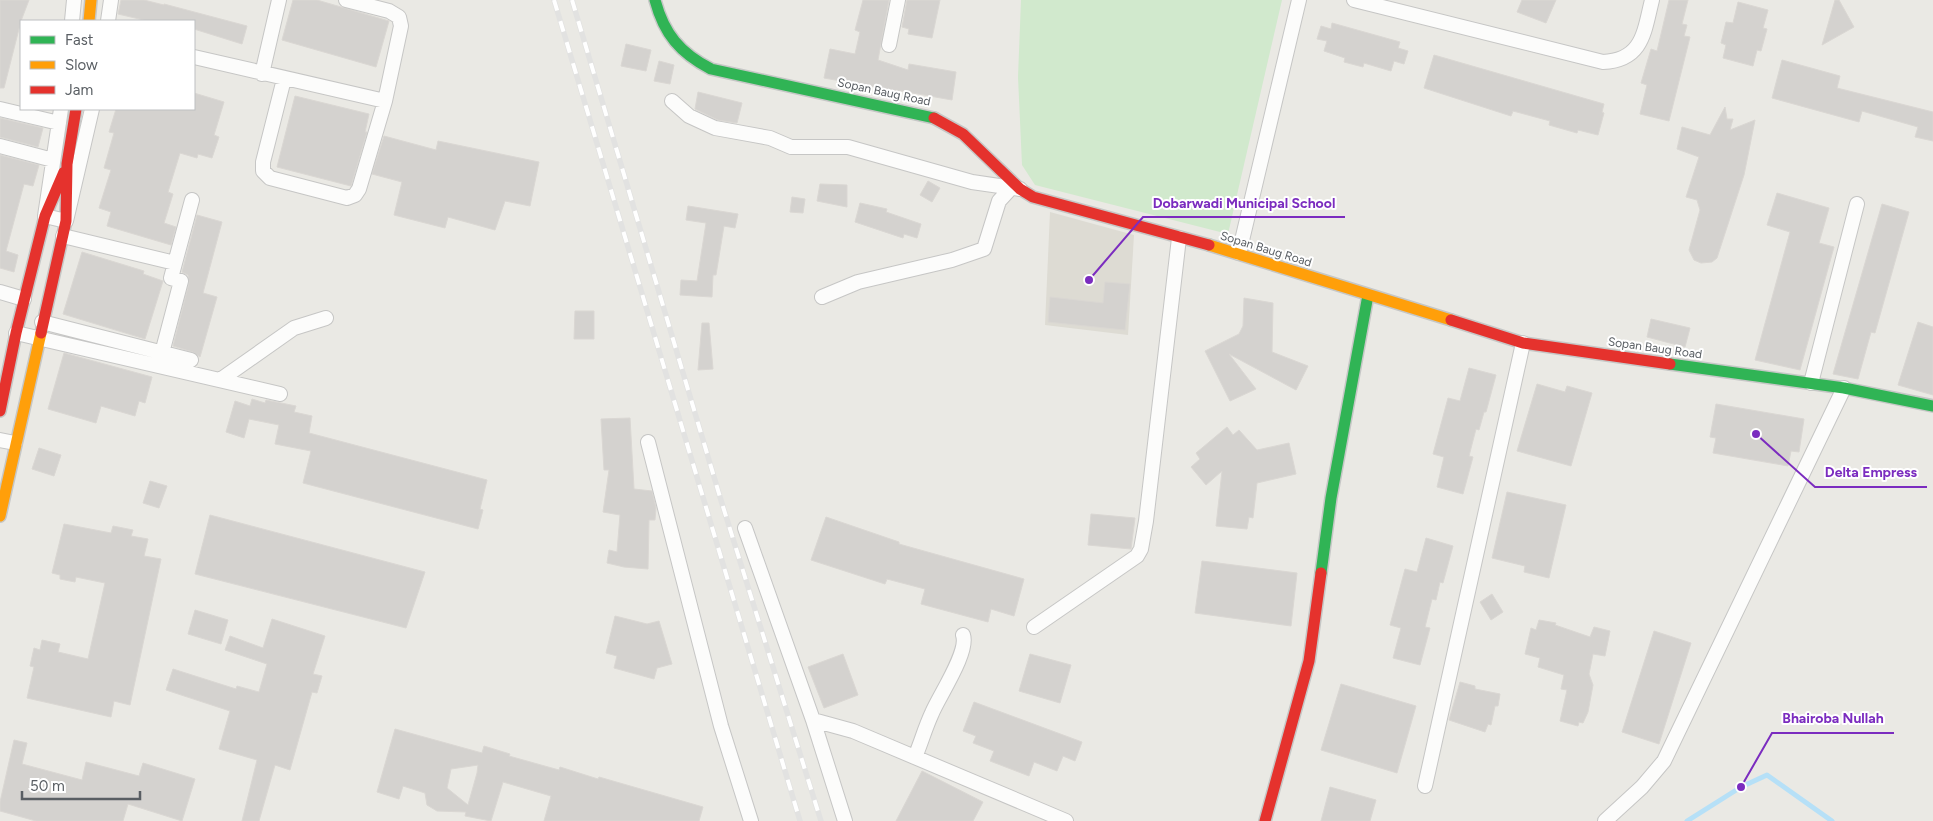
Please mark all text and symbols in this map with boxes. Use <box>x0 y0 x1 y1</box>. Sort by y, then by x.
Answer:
legend <box>20 20 195 110</box>
text: Fast <box>65 31 94 49</box>
text: Slow <box>65 56 98 74</box>
street label: Sopan Baug Road <box>836 75 932 109</box>
text: Jam <box>65 81 93 99</box>
callout: Dobarwadi Municipal School <box>1143 188 1345 217</box>
text: Dobarwadi Municipal School <box>1153 195 1335 212</box>
street label: Sopan Baug Road <box>1219 228 1313 270</box>
street label: Sopan Baug Road <box>1607 334 1703 362</box>
callout: Delta Empress <box>1815 458 1927 487</box>
text: Delta Empress <box>1825 464 1918 481</box>
callout: Bhairoba Nullah <box>1772 704 1894 733</box>
text: Bhairoba Nullah <box>1782 710 1884 727</box>
scale bar <box>22 768 140 800</box>
text: 50 m <box>30 777 65 795</box>

